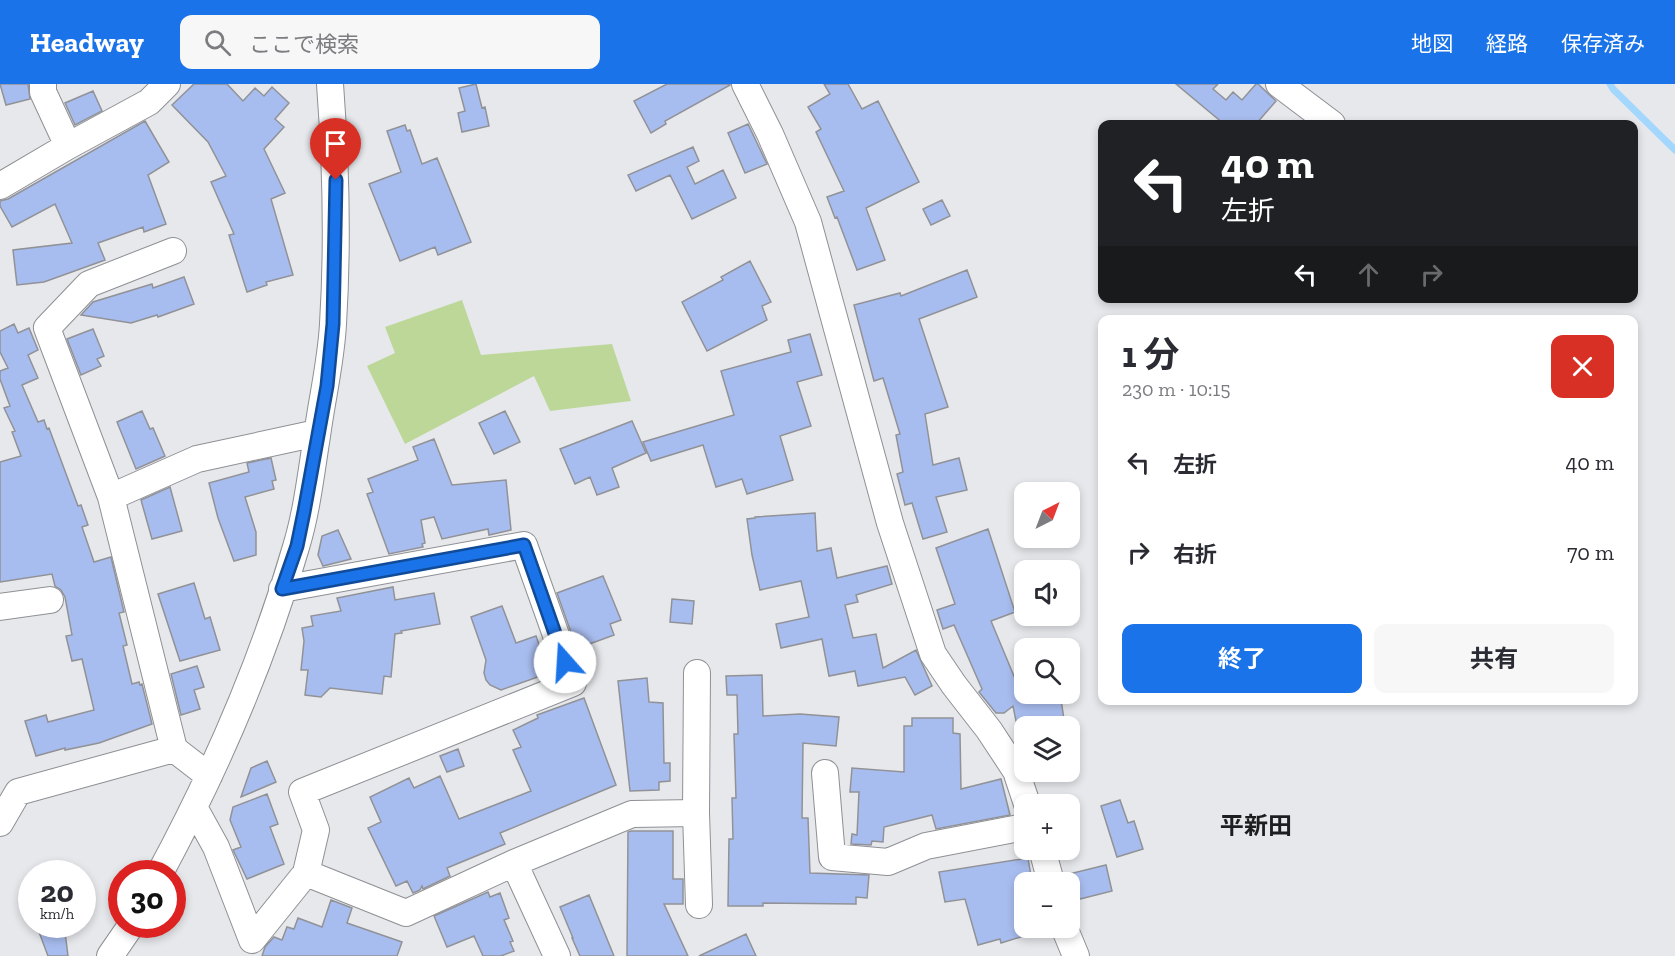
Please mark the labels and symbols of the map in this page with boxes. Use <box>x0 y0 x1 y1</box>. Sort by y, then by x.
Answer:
pin <box>310 118 361 180</box>
north arrow <box>1014 482 1080 548</box>
position arrow <box>533 630 597 694</box>
district label: 平新田 <box>1220 811 1292 840</box>
speed limit sign: 30 <box>108 860 186 938</box>

